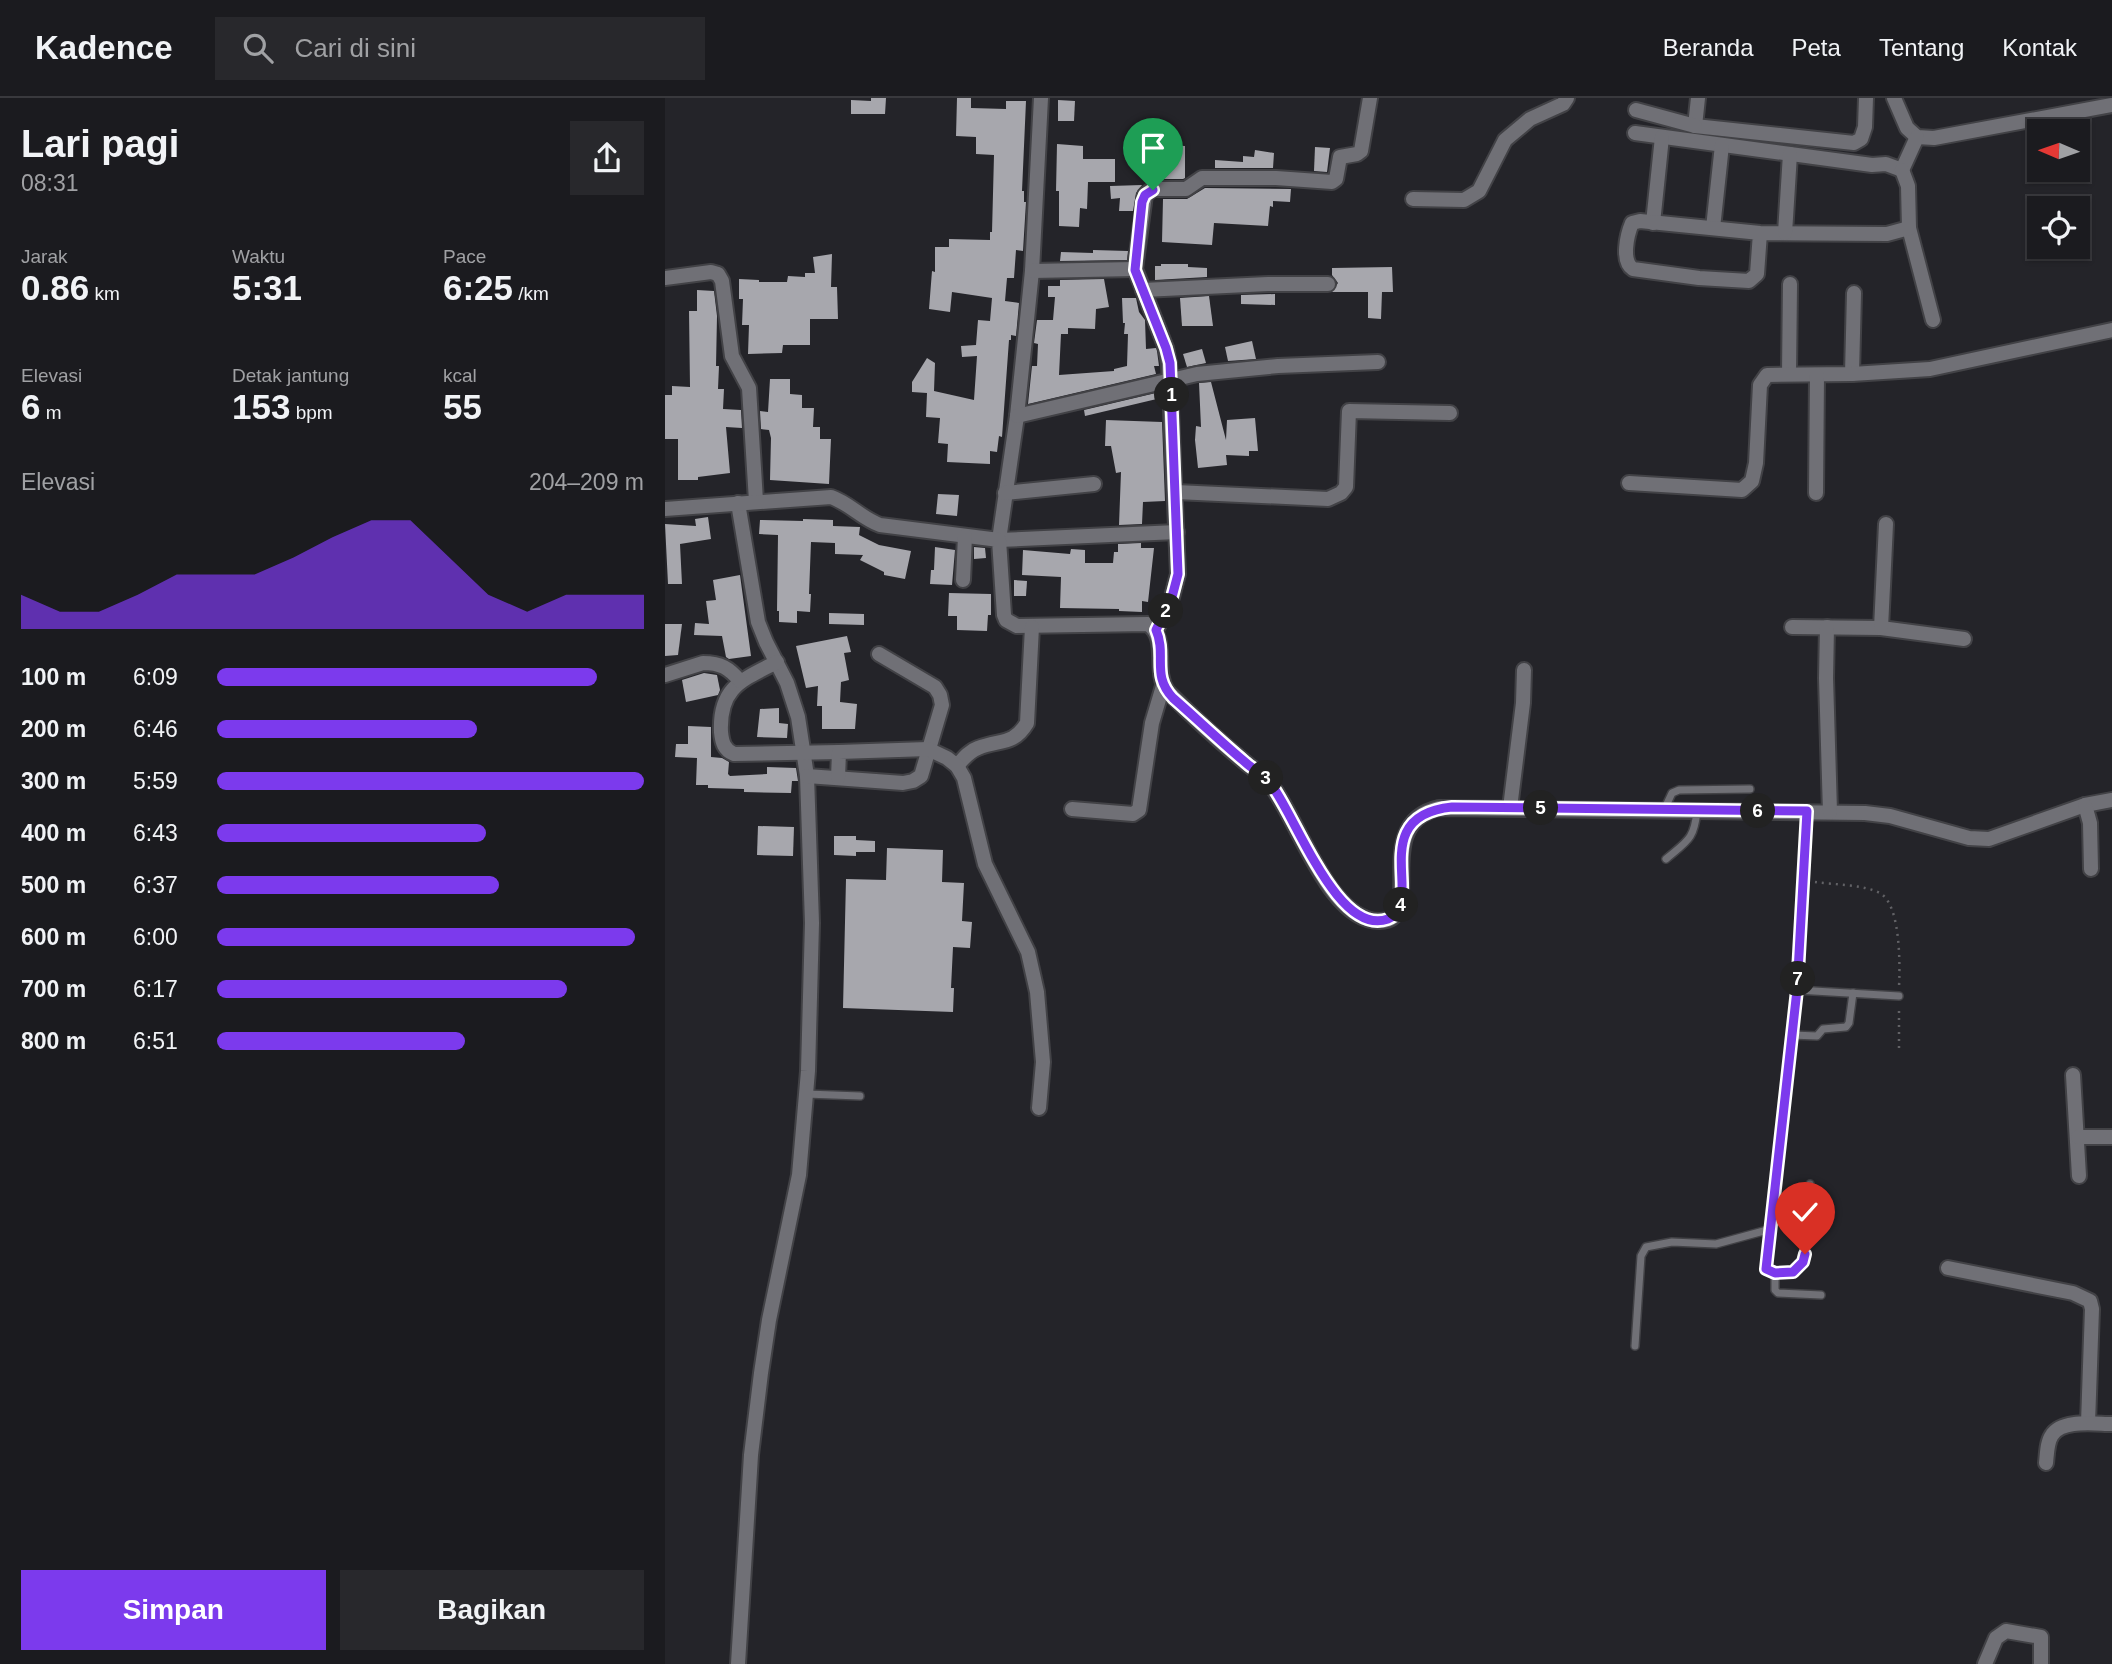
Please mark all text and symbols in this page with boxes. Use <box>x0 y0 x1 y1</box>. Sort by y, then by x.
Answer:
search box <box>215 17 705 80</box>
text: Kadence <box>35 29 173 66</box>
icon: search <box>239 29 277 67</box>
text: Cari di sini <box>295 33 416 63</box>
text: Beranda <box>1663 34 1754 61</box>
text: Peta <box>1792 34 1841 61</box>
text: Tentang <box>1879 34 1964 61</box>
text: Kontak <box>2002 34 2077 61</box>
pin <box>1123 118 1183 190</box>
north arrow <box>2027 119 2089 182</box>
map controls <box>2027 119 2090 259</box>
button: share <box>570 121 644 195</box>
text: Lari pagi <box>21 123 179 165</box>
icon: arrive <box>1134 129 1172 167</box>
text: 08:31 <box>21 170 79 196</box>
button: locate <box>2027 196 2090 259</box>
text: Jarak <box>21 246 67 267</box>
text: Waktu <box>232 246 285 267</box>
text: Pace <box>443 246 486 267</box>
text: 0.86 <box>21 268 89 307</box>
text: 5:31 <box>232 268 302 307</box>
text: 6:25 <box>443 268 513 307</box>
text: km <box>89 283 120 304</box>
text: /km <box>513 283 549 304</box>
text: Elevasi <box>21 365 82 386</box>
text: Detak jantung <box>232 365 349 386</box>
text: kcal <box>443 365 477 386</box>
pin: 1 <box>1155 378 1189 412</box>
text: 1 <box>1166 384 1177 405</box>
text: 6 <box>21 387 40 426</box>
text: 153 <box>232 387 290 426</box>
text: 55 <box>443 387 482 426</box>
text: m <box>40 402 62 423</box>
text: bpm <box>290 402 333 423</box>
text: Elevasi <box>21 469 95 495</box>
text: 204–209 m <box>529 469 644 495</box>
pin: 2 <box>1149 594 1183 628</box>
text: 2 <box>1160 600 1171 621</box>
text: 100 m <box>21 664 86 690</box>
text: 6:09 <box>133 664 178 690</box>
text: 200 m <box>21 716 86 742</box>
text: 6:46 <box>133 716 178 742</box>
pin: 3 <box>1249 760 1283 796</box>
text: 3 <box>1260 767 1271 788</box>
text: 300 m <box>21 768 86 794</box>
text: 5:59 <box>133 768 178 794</box>
pin: 5 <box>1523 790 1559 826</box>
pin: 6 <box>1741 794 1775 828</box>
text: 5 <box>1535 797 1546 818</box>
text: 6 <box>1752 800 1763 821</box>
text: 400 m <box>21 820 86 846</box>
text: 6:43 <box>133 820 178 846</box>
text: 500 m <box>21 872 86 898</box>
text: 6:37 <box>133 872 178 898</box>
pin: 4 <box>1383 888 1419 922</box>
text: 4 <box>1395 894 1406 915</box>
text: 600 m <box>21 924 86 950</box>
text: 6:00 <box>133 924 178 950</box>
pin: 7 <box>1781 962 1815 996</box>
text: 7 <box>1792 968 1803 989</box>
text: 700 m <box>21 976 86 1002</box>
text: 6:17 <box>133 976 178 1002</box>
text: 800 m <box>21 1028 86 1054</box>
text: 6:51 <box>133 1028 178 1054</box>
pin <box>1775 1182 1835 1254</box>
icon: check <box>1786 1193 1824 1231</box>
button: Simpan <box>21 1570 326 1650</box>
button: Bagikan <box>340 1570 644 1650</box>

